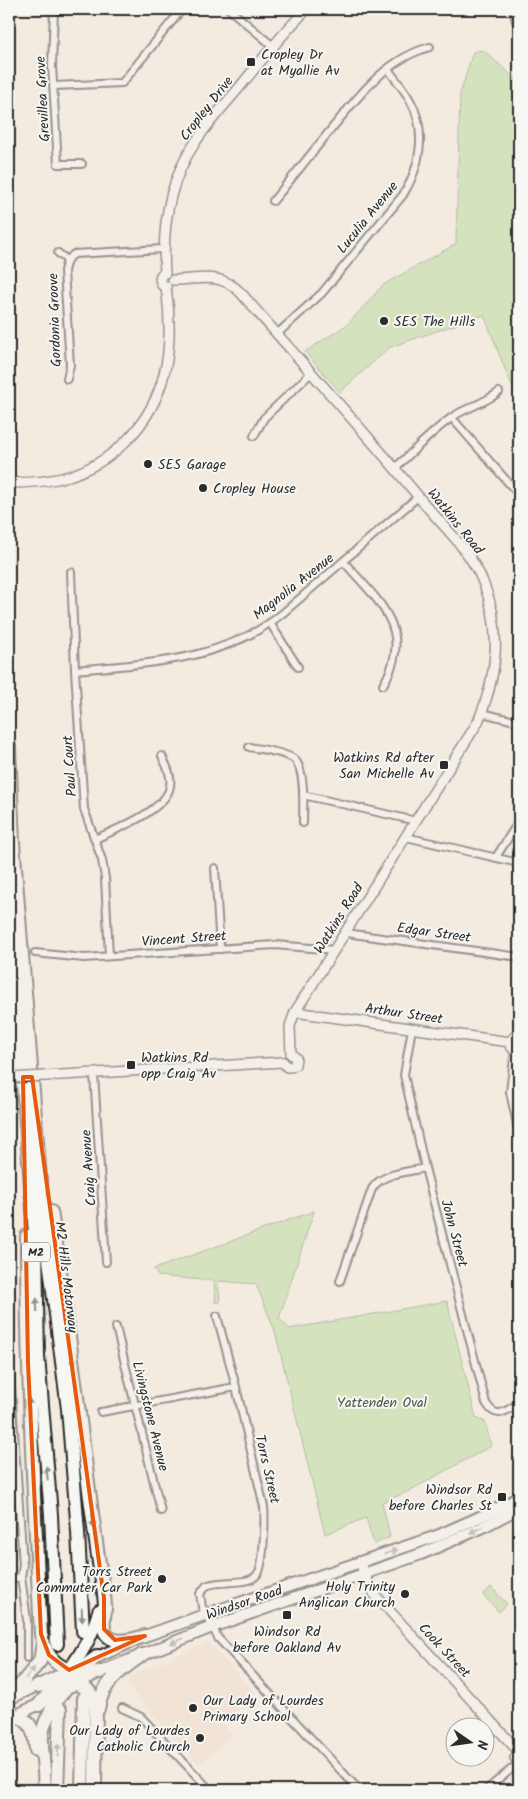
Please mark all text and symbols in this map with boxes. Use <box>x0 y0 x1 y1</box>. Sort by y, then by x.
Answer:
place label: Cropley Dr at Myallie Av <box>261 44 339 82</box>
street label: Grevillea Grove <box>30 55 56 142</box>
marker: Cropley Dr at Myallie Av <box>245 56 257 68</box>
street label: Cropley Drive <box>174 71 240 146</box>
street label: Luculia Avenue <box>332 176 404 259</box>
street label: Gordonia Groove <box>42 272 68 367</box>
place label: SES The Hills <box>394 311 475 333</box>
marker: SES The Hills <box>378 315 390 327</box>
place label: SES Garage <box>158 454 227 476</box>
marker: SES Garage <box>142 458 154 470</box>
place label: Cropley House <box>213 478 296 500</box>
marker: Cropley House <box>197 482 209 494</box>
street label: Watkins Road <box>422 484 490 560</box>
street label: Magnolia Avenue <box>248 547 340 626</box>
street label: Paul Court <box>57 734 83 797</box>
place label: Watkins Rd after San Michelle Av <box>333 747 435 785</box>
marker: Watkins Rd after San Michelle Av <box>438 759 450 771</box>
street label: Watkins Road <box>308 878 370 958</box>
street label: Edgar Street <box>396 917 473 949</box>
street label: Vincent Street <box>141 925 228 953</box>
street label: Arthur Street <box>363 998 445 1030</box>
place label: Watkins Rd opp Craig Av <box>141 1047 216 1085</box>
marker: Watkins Rd opp Craig Av <box>125 1059 137 1071</box>
street label: Craig Avenue <box>75 1128 103 1207</box>
street label: John Street <box>434 1197 474 1270</box>
street label: M2 Hills Motorway <box>48 1220 84 1335</box>
road number: M2 <box>22 1242 50 1262</box>
one-way arrow <box>33 1297 41 1313</box>
one-way arrow <box>69 1352 77 1368</box>
street label: Livingstone Avenue <box>126 1359 174 1474</box>
park label: Yattenden Oval <box>337 1392 428 1414</box>
one-way arrow <box>25 1397 33 1413</box>
street label: Torrs Street <box>248 1433 286 1506</box>
one-way arrow <box>43 1464 51 1480</box>
place label: Windsor Rd before Charles St <box>389 1479 493 1517</box>
marker: Windsor Rd before Charles St <box>496 1491 508 1503</box>
one-way arrow <box>89 1513 97 1529</box>
one-way arrow <box>469 1527 483 1535</box>
one-way arrow <box>32 1534 40 1550</box>
one-way arrow <box>384 1548 399 1556</box>
place label: Torrs Street Commuter Car Park <box>36 1561 153 1599</box>
marker: Torrs Street Commuter Car Park <box>156 1573 168 1585</box>
place label: Holy Trinity Anglican Church <box>299 1576 395 1614</box>
street label: Windsor Road <box>203 1579 286 1626</box>
marker: Holy Trinity Anglican Church <box>399 1588 411 1600</box>
one-way arrow <box>78 1607 86 1623</box>
marker: Windsor Rd before Oakland Av <box>281 1609 293 1621</box>
street label: Cook Street <box>413 1618 476 1684</box>
place label: Windsor Rd before Oakland Av <box>233 1621 341 1659</box>
one-way arrow <box>170 1638 184 1646</box>
one-way arrow <box>24 1666 35 1679</box>
place label: Our Lady of Lourdes Primary School <box>203 1690 324 1728</box>
marker: Our Lady of Lourdes Primary School <box>187 1702 199 1714</box>
north arrow <box>446 1716 496 1766</box>
place label: Our Lady of Lourdes Catholic Church <box>69 1720 190 1758</box>
marker: Our Lady of Lourdes Catholic Church <box>194 1732 206 1744</box>
text: N <box>470 1738 493 1752</box>
one-way arrow <box>55 1742 63 1758</box>

